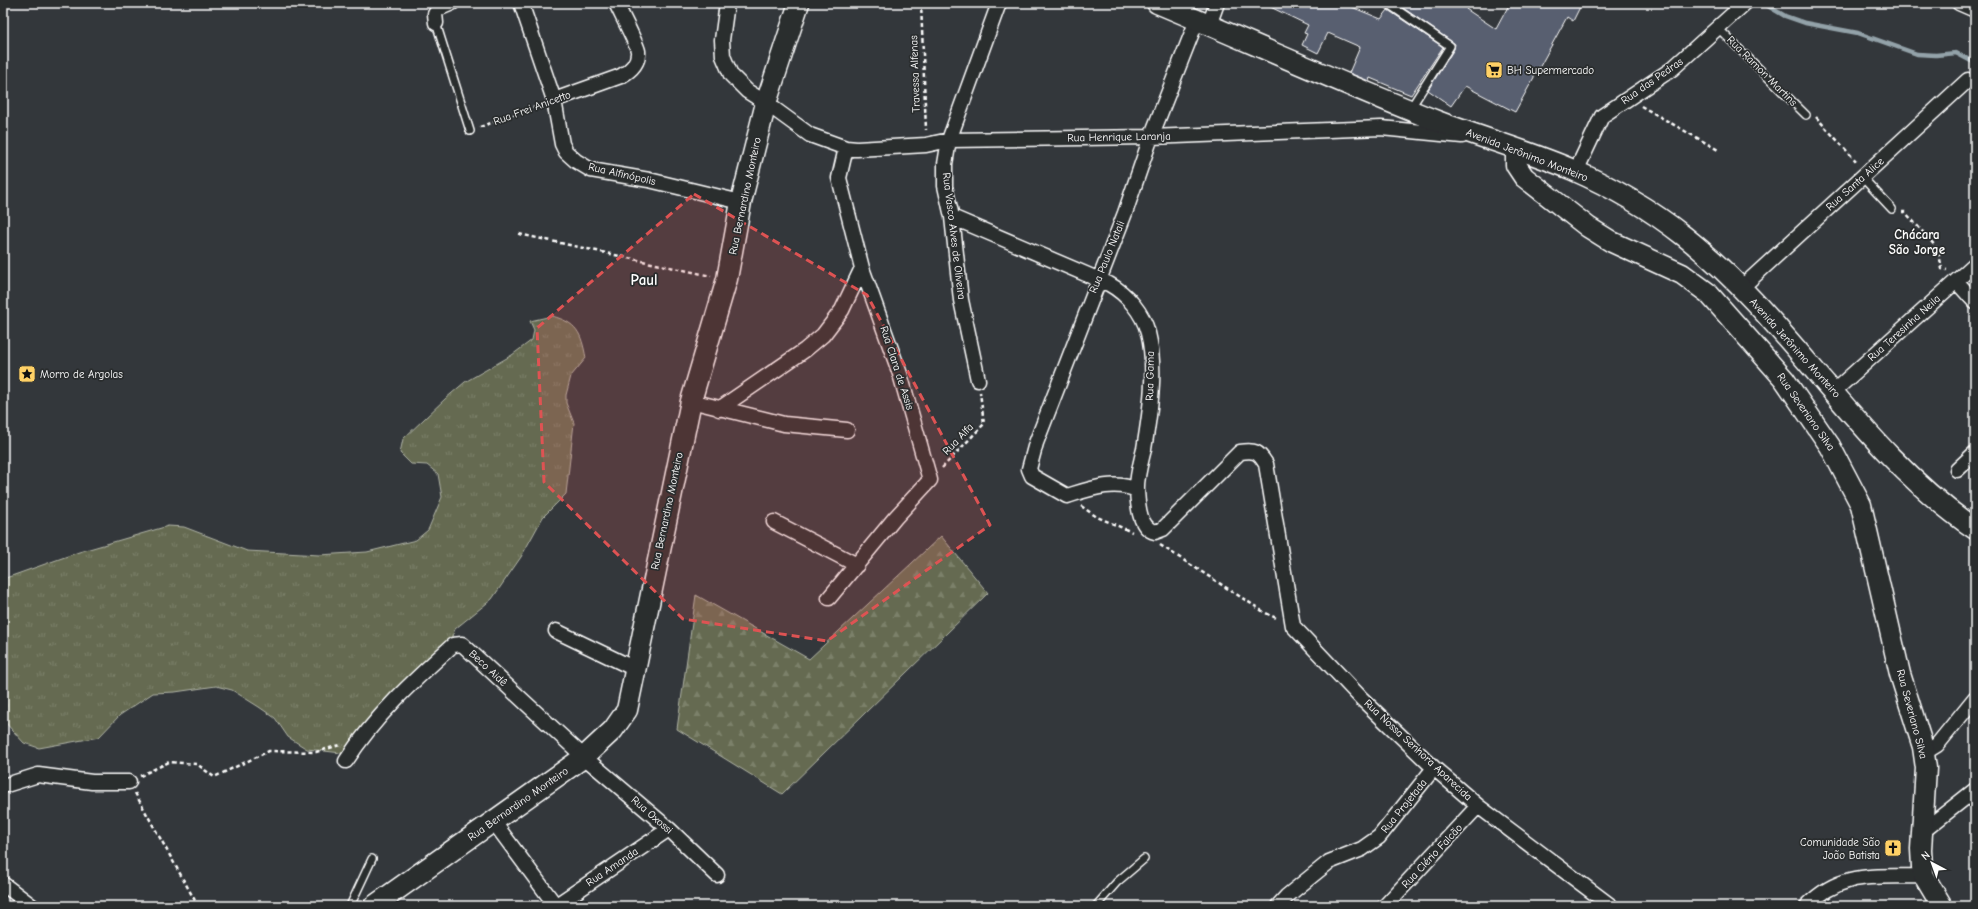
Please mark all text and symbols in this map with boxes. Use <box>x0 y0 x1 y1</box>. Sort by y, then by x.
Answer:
street label: Rua Ramon Martins <box>1724 33 1800 109</box>
street label: Travessa Alfenas <box>907 35 923 113</box>
street label: Rua das Pedras <box>1618 55 1686 107</box>
supermarket icon: BH Supermercado <box>1484 60 1504 80</box>
place label: BH Supermercado <box>1507 64 1594 77</box>
street label: Rua Frei Anicetto <box>492 88 573 128</box>
street label: Avenida Jerônimo Monteiro <box>1464 126 1590 184</box>
street label: Rua Henrique Laranja <box>1067 130 1171 144</box>
street label: Rua Bernardino Monteiro <box>726 136 764 256</box>
street label: Rua Santa Alice <box>1823 154 1887 213</box>
street label: Rua Alfinópolis <box>587 160 657 188</box>
street label: Rua Vasco Alves de Oliveira <box>940 172 968 300</box>
street label: Rua Paulo Natali <box>1087 219 1127 295</box>
district label: Chácara São Jorge <box>1889 227 1946 257</box>
district label: Paul <box>630 271 658 289</box>
street label: Rua Teresinha Neila <box>1865 292 1943 364</box>
street label: Avenida Jerônimo Monteiro <box>1747 296 1843 401</box>
street label: Rua Clara de Assis <box>877 324 917 412</box>
street label: Rua Gama <box>1143 351 1157 401</box>
place icon: Morro de Argolas <box>17 364 37 384</box>
place label: Morro de Argolas <box>40 368 123 381</box>
street label: Rua Severiano Silva <box>1774 371 1838 453</box>
street label: Rua Alfa <box>940 421 976 457</box>
street label: Rua Bernardino Monteiro <box>648 451 686 571</box>
street label: Beco Aidê <box>466 647 510 689</box>
street label: Rua Severiano Silva <box>1894 668 1930 760</box>
street label: Rua Nossa Senhora Aparecida <box>1361 697 1475 803</box>
street label: Rua Bernardino Monteiro <box>465 764 571 844</box>
street label: Rua Projetada <box>1378 776 1430 836</box>
street label: Rua Oxossi <box>629 793 675 837</box>
street label: Rua Clério Falcão <box>1399 821 1465 891</box>
place label: Comunidade São João Batista <box>1800 836 1880 862</box>
church icon: Comunidade São João Batista <box>1883 838 1903 858</box>
north arrow <box>1912 843 1952 883</box>
street label: Rua Amanda <box>583 845 641 889</box>
text: N <box>1919 849 1933 863</box>

